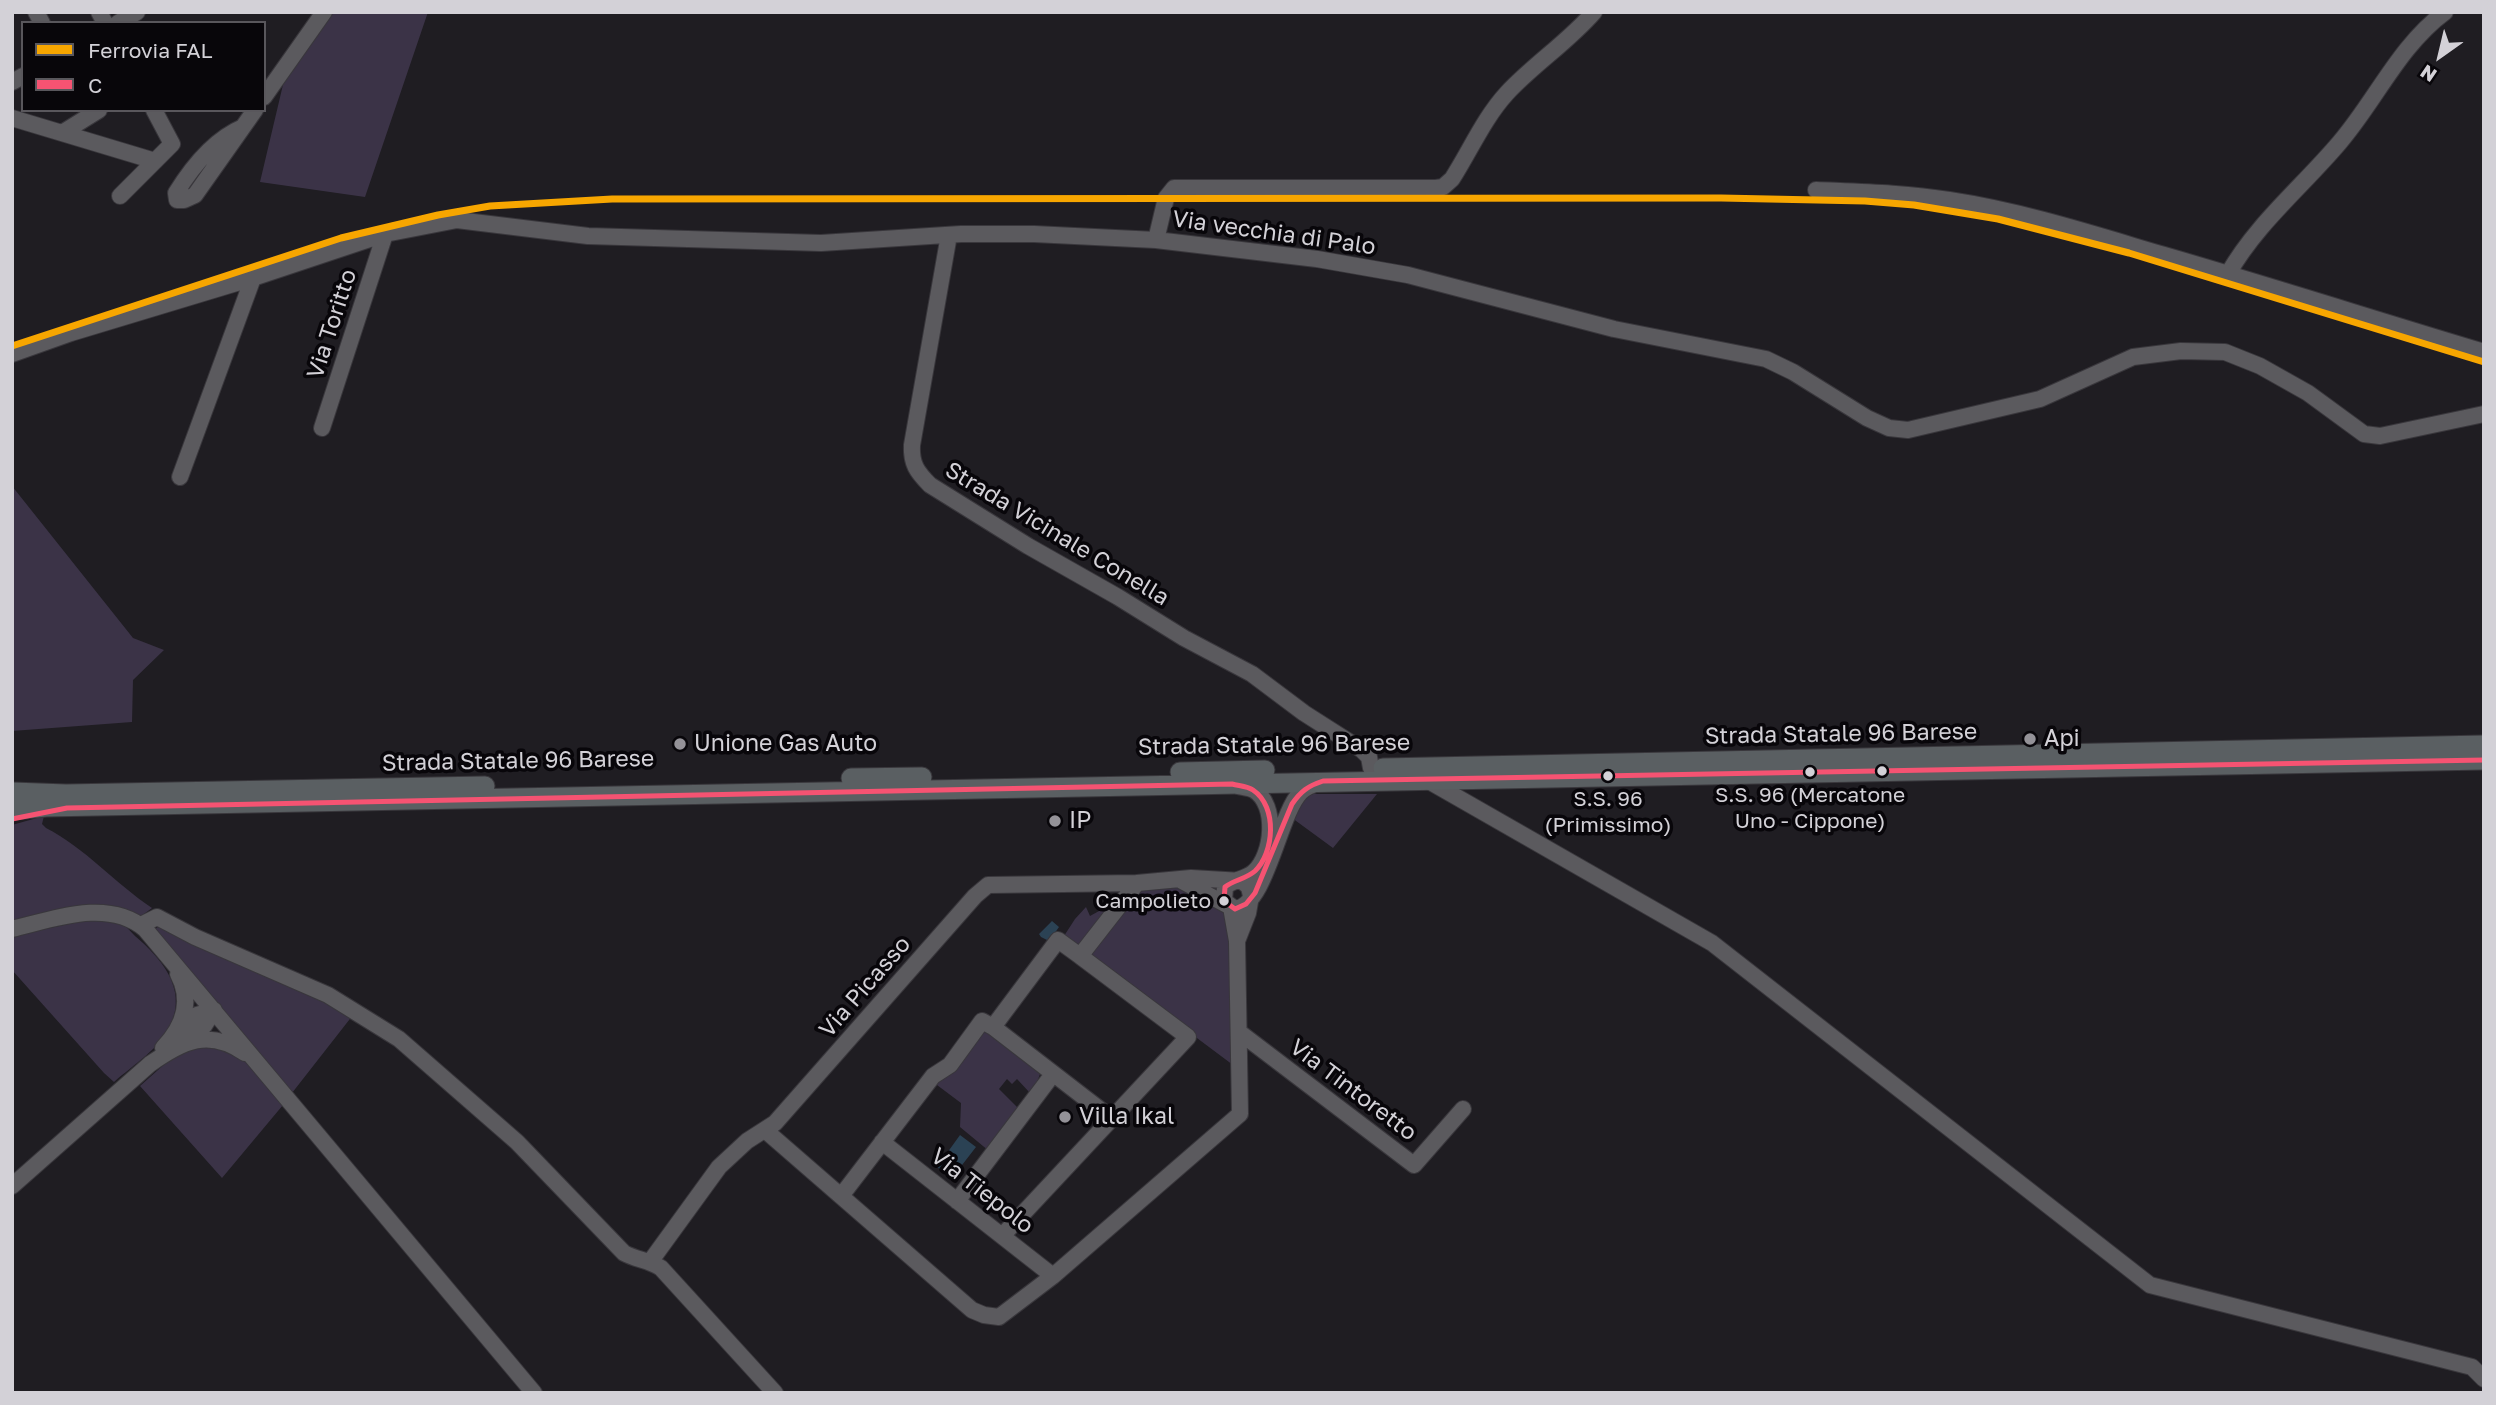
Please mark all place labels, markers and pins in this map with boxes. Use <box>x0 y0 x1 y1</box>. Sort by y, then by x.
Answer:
place label: Api <box>2044 725 2080 753</box>
place label: Unione Gas Auto <box>694 730 877 758</box>
marker: Api <box>2022 731 2038 747</box>
marker: Unione Gas Auto <box>672 736 688 752</box>
unlabelled marker <box>1875 764 1889 778</box>
marker: S.S. 96 (Mercatone Uno - Cippone) <box>1803 765 1817 779</box>
marker: S.S. 96 (Primissimo) <box>1601 769 1615 783</box>
place label: S.S. 96 (Mercatone Uno - Cippone) <box>1715 782 1905 832</box>
place label: S.S. 96 (Primissimo) <box>1545 786 1671 836</box>
place label: IP <box>1069 807 1091 835</box>
marker: IP <box>1047 813 1063 829</box>
place label: Campolieto <box>1095 888 1211 914</box>
marker: Campolieto <box>1217 894 1231 908</box>
place label: Villa Ikal <box>1079 1103 1174 1131</box>
marker: Villa Ikal <box>1057 1109 1073 1125</box>

